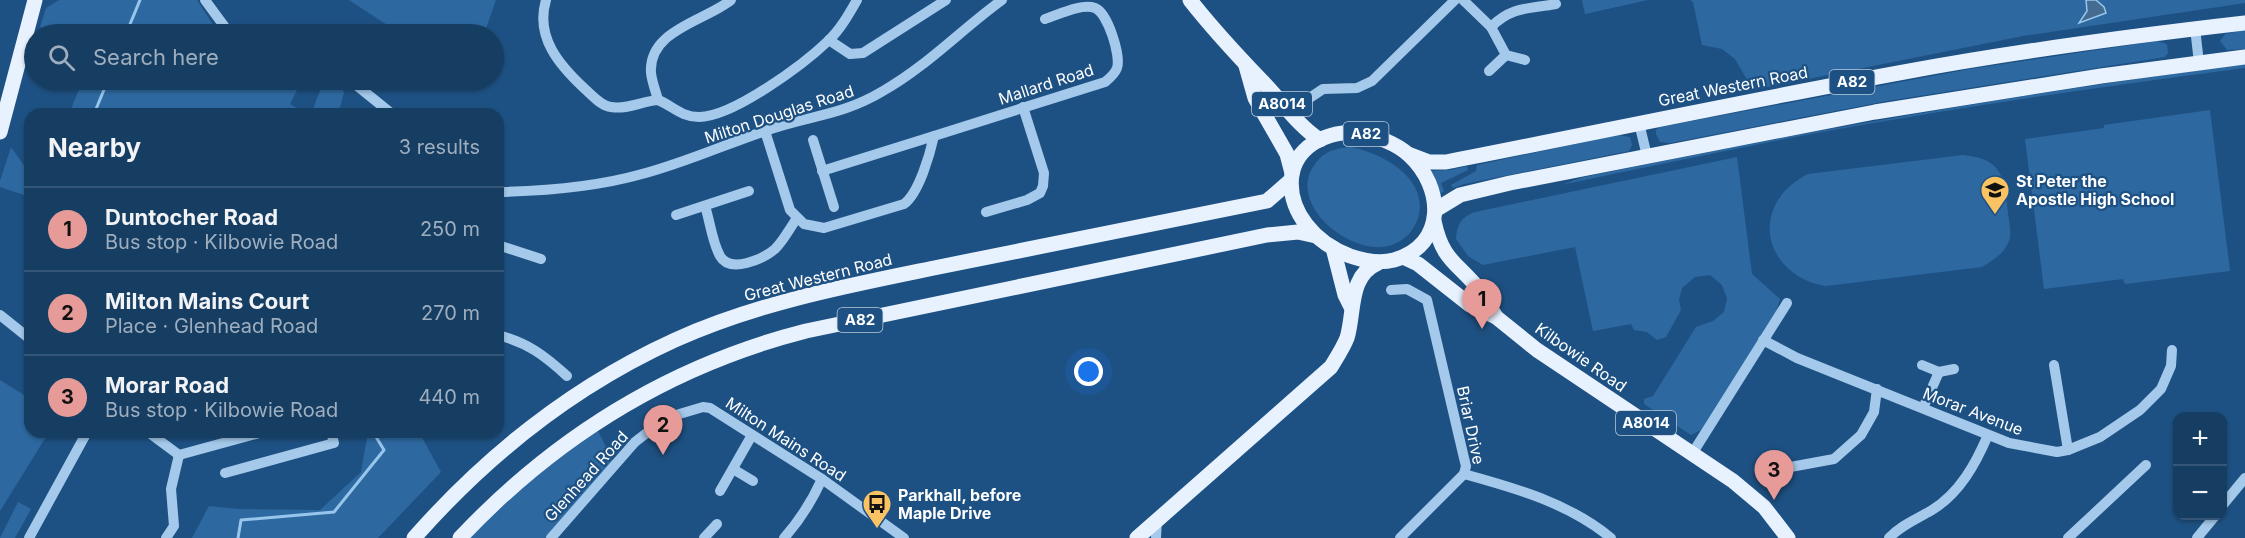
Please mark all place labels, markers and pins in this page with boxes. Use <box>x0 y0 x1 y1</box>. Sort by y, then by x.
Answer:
place label: St Peter the Apostle High School <box>2016 171 2174 209</box>
school or university icon: St Peter the Apostle High School <box>1979 174 2011 216</box>
pin: 1 <box>1462 280 1502 329</box>
pin: 2 <box>644 406 682 455</box>
pin: 3 <box>1754 450 1794 500</box>
place label: Parkhall, before Maple Drive <box>898 485 1021 523</box>
bus stop icon: Parkhall, before Maple Drive <box>861 488 893 530</box>

